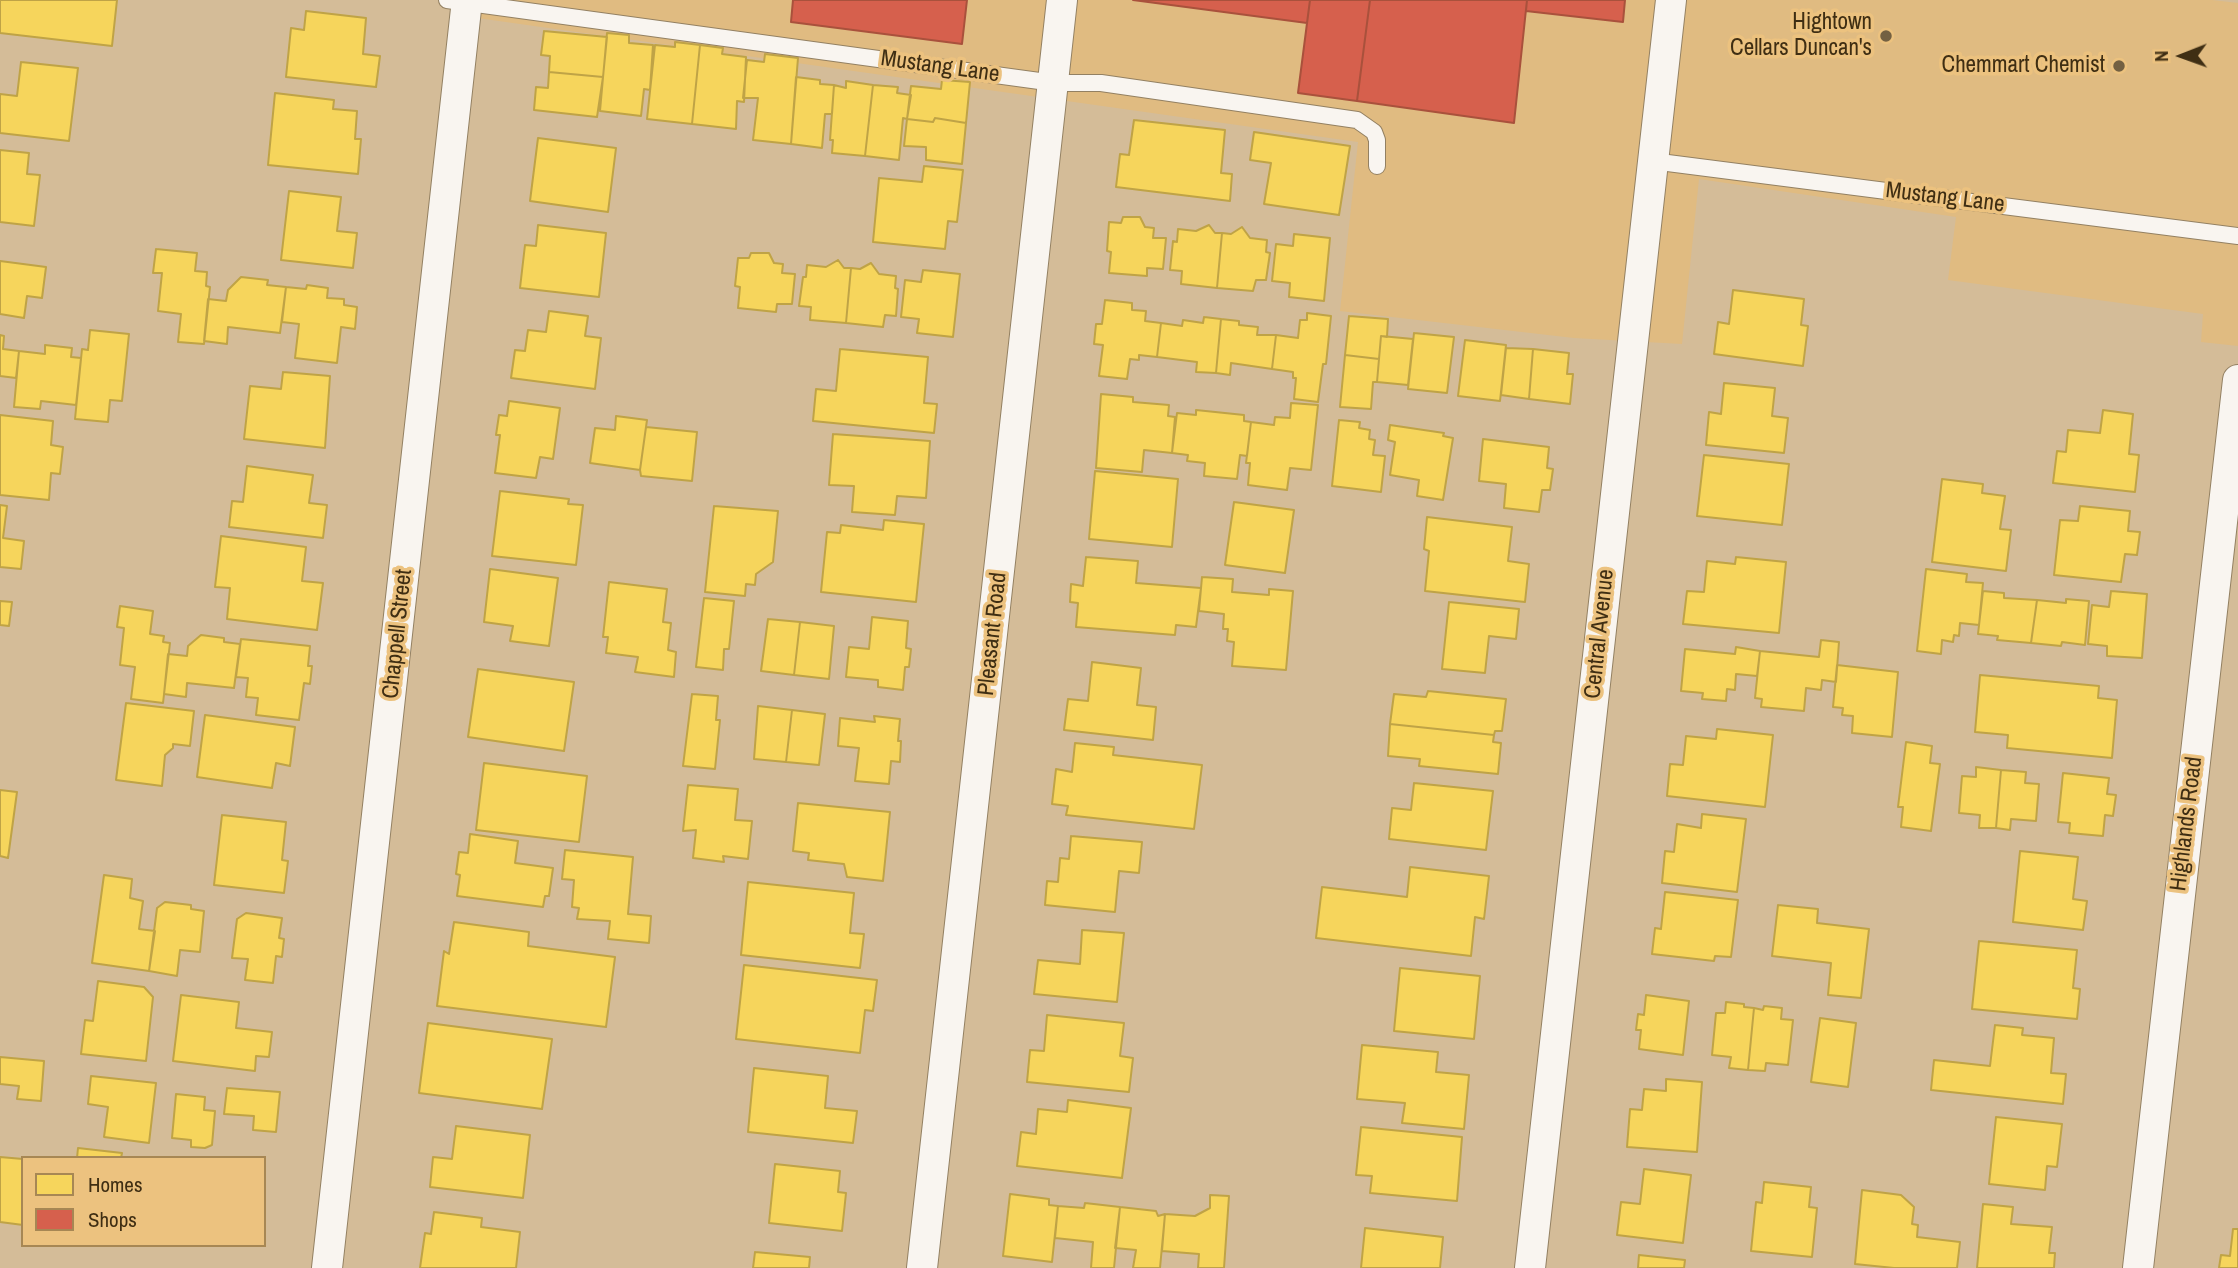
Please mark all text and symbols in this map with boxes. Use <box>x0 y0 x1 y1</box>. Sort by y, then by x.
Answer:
place label: Hightown Cellars Duncan's <box>1730 9 1872 63</box>
north arrow <box>2147 21 2217 91</box>
marker: Hightown Cellars Duncan's <box>1878 28 1894 44</box>
street label: Mustang Lane <box>879 45 1001 89</box>
text: N <box>2148 51 2174 62</box>
place label: Chemmart Chemist <box>1942 52 2105 80</box>
marker: Chemmart Chemist <box>2111 58 2127 74</box>
street label: Mustang Lane <box>1884 177 2006 219</box>
street label: Chappell Street <box>377 568 419 700</box>
street label: Central Avenue <box>1579 568 1621 700</box>
street label: Pleasant Road <box>973 571 1013 697</box>
street label: Highlands Road <box>2165 755 2209 893</box>
legend <box>21 1156 266 1247</box>
text: Homes <box>88 1170 143 1199</box>
text: Shops <box>88 1205 137 1234</box>

